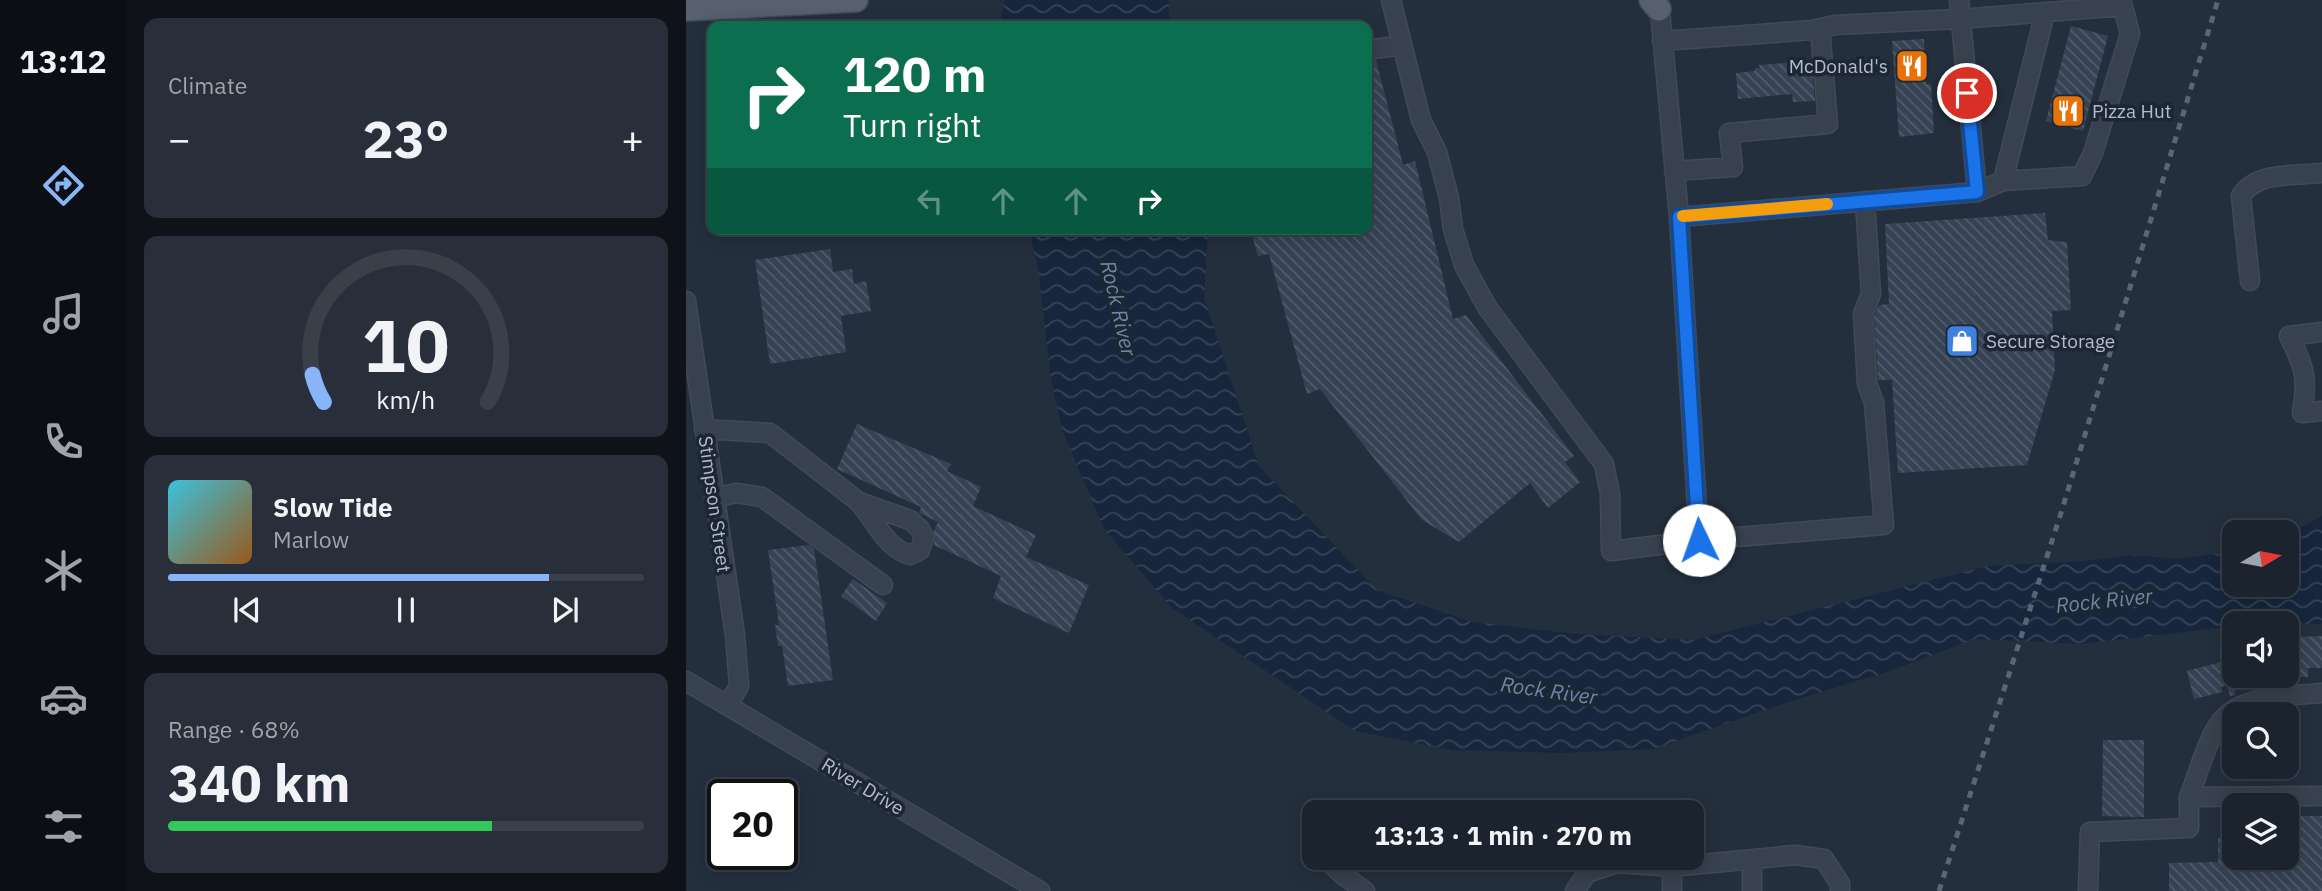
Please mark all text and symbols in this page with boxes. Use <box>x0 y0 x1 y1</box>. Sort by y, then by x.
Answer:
text: 13:12 <box>19 40 107 82</box>
text: 120 m <box>843 42 987 105</box>
restaurant icon: McDonald's <box>1893 47 1931 85</box>
icon: right <box>728 49 819 140</box>
place label: McDonald's <box>1789 54 1888 78</box>
pin <box>1937 63 1997 123</box>
text: Climate <box>168 70 247 100</box>
icon: arrive <box>1948 74 1986 112</box>
restaurant icon: Pizza Hut <box>2049 92 2087 130</box>
place label: Pizza Hut <box>2092 99 2171 123</box>
text: Turn right <box>843 104 981 146</box>
text: 23° <box>363 105 449 172</box>
text: − <box>168 114 191 163</box>
text: + <box>621 114 644 163</box>
icon: directions <box>39 161 88 210</box>
icon: left <box>911 182 949 220</box>
icon: ahead <box>984 182 1022 220</box>
icon: ahead <box>1057 182 1095 220</box>
icon: right <box>1130 182 1168 220</box>
water label: Rock River <box>1094 257 1144 360</box>
icon: music <box>39 289 88 338</box>
text: 10 <box>362 298 450 393</box>
shop icon: Secure Storage <box>1943 322 1981 360</box>
place label: Secure Storage <box>1986 329 2115 353</box>
text: km/h <box>377 383 435 416</box>
icon: phone <box>39 417 88 466</box>
street label: Stimpson Street <box>694 434 736 574</box>
text: Slow Tide <box>273 490 393 524</box>
position arrow <box>1662 503 1736 577</box>
north arrow <box>2222 520 2300 597</box>
map controls <box>2222 520 2299 870</box>
text: Marlow <box>273 524 349 554</box>
icon: climate <box>39 546 88 595</box>
water label: Rock River <box>2054 581 2155 619</box>
icon: previous <box>228 591 266 629</box>
icon: pause <box>387 591 425 629</box>
icon: next <box>546 591 584 629</box>
button: sound <box>2222 611 2299 688</box>
water label: Rock River <box>1499 669 1600 711</box>
icon: car <box>39 674 88 723</box>
button: search <box>2222 702 2299 779</box>
text: Range · 68% <box>168 714 300 744</box>
text: 340 km <box>168 749 350 816</box>
street label: River Drive <box>817 752 909 820</box>
speed limit sign: 20 <box>707 779 798 870</box>
button: layers <box>2222 793 2299 870</box>
icon: filters <box>39 802 88 851</box>
text: 13:13 · 1 min · 270 m <box>1374 818 1632 852</box>

